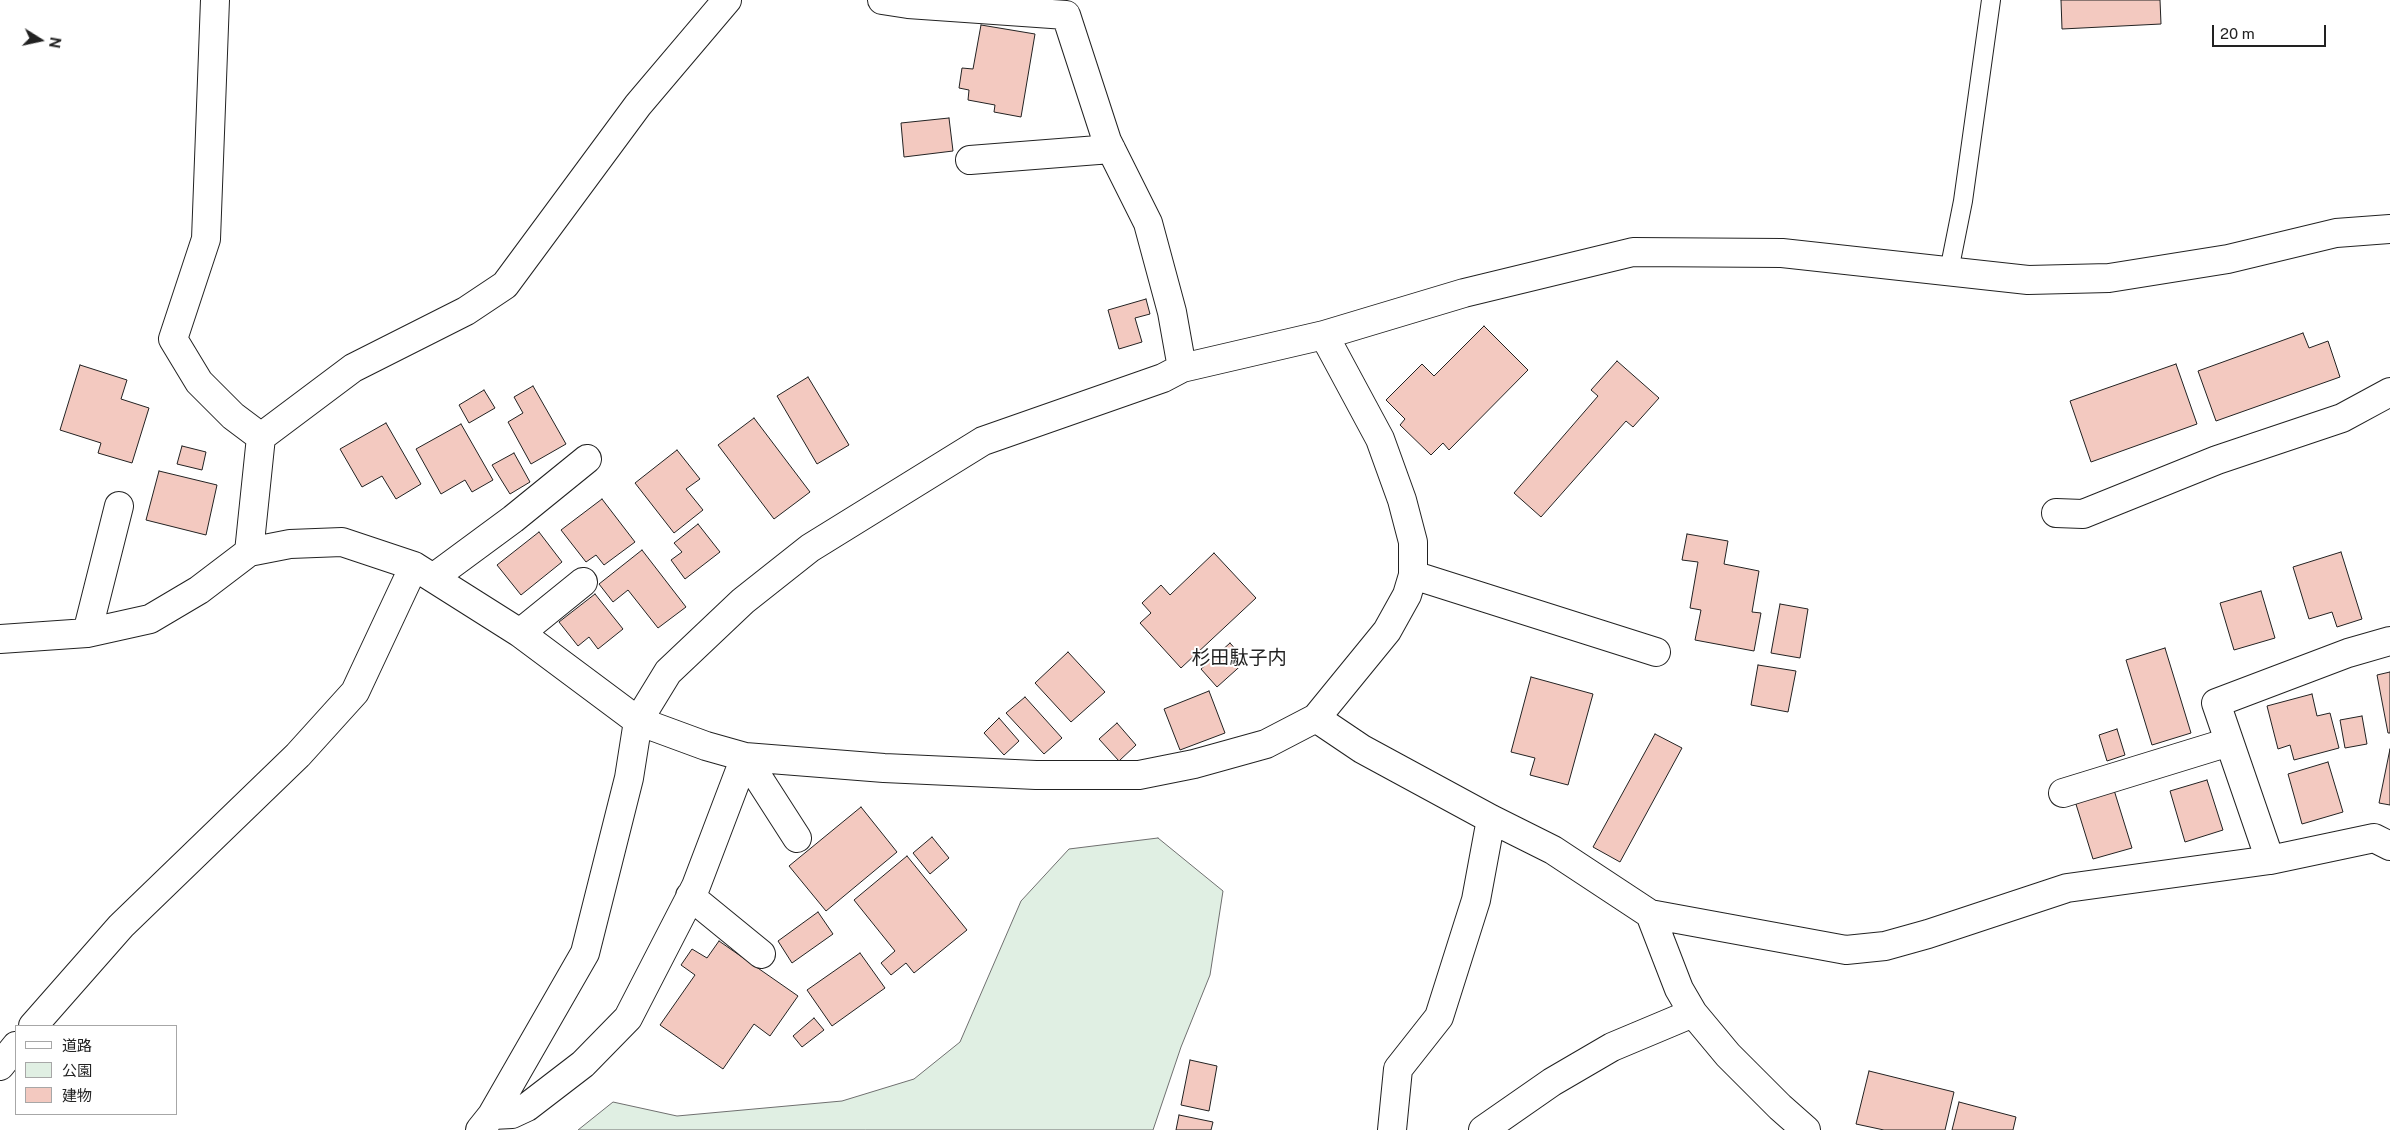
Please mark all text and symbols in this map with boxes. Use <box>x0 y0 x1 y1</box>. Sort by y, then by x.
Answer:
north arrow <box>15 15 65 65</box>
scale bar <box>2215 15 2329 47</box>
text: 20 m <box>2220 25 2255 42</box>
text: N <box>46 36 64 49</box>
district label: 杉田駄子内 <box>1192 647 1286 669</box>
legend <box>15 1025 178 1115</box>
text: 道路 <box>62 1037 92 1054</box>
text: 公園 <box>62 1062 92 1079</box>
text: 建物 <box>62 1087 92 1104</box>

